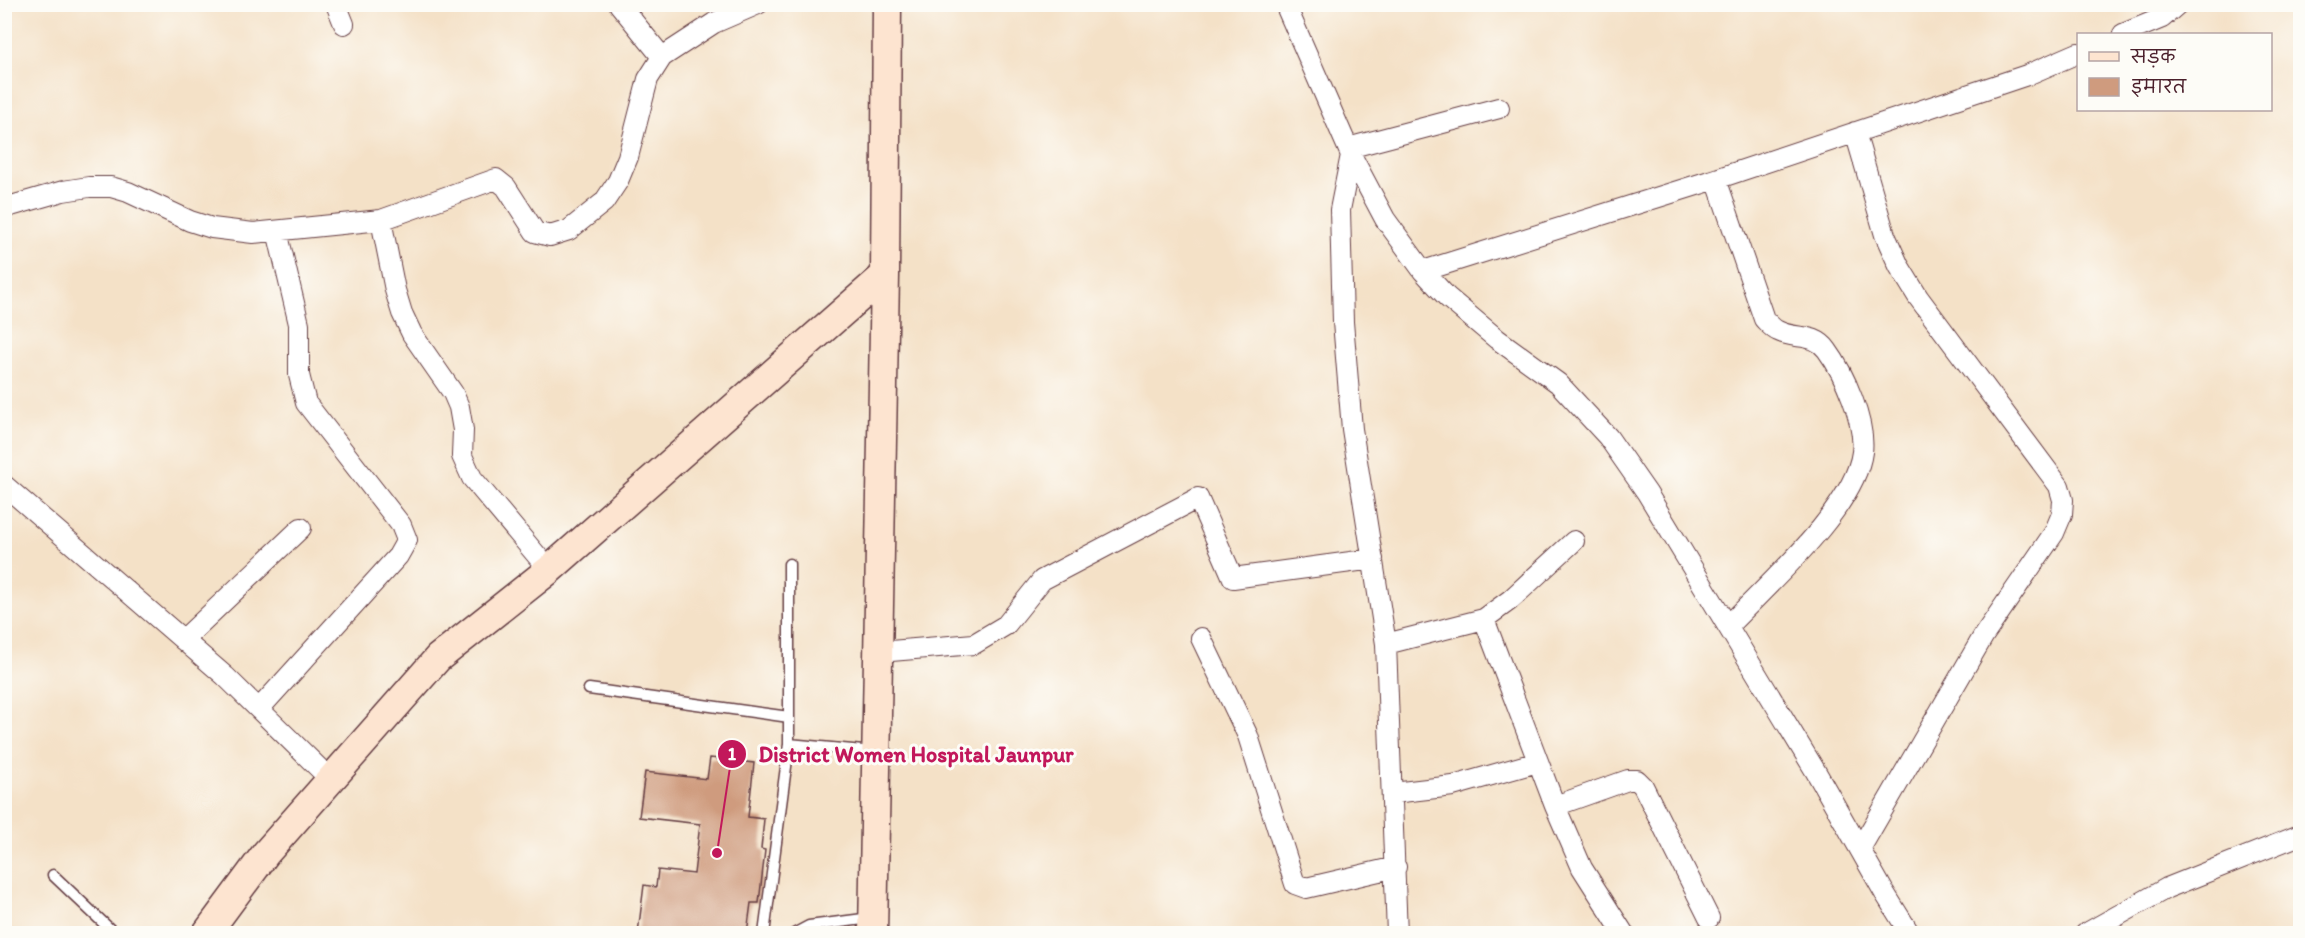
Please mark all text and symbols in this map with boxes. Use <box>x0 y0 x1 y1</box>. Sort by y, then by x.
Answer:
legend <box>2077 33 2272 111</box>
text: सड़क <box>2130 46 2176 68</box>
text: इमारत <box>2131 76 2187 98</box>
callout: District Women Hospital Jaunpur <box>717 734 1084 774</box>
text: District Women Hospital Jaunpur <box>758 741 1074 768</box>
text: 1 <box>728 743 737 765</box>

